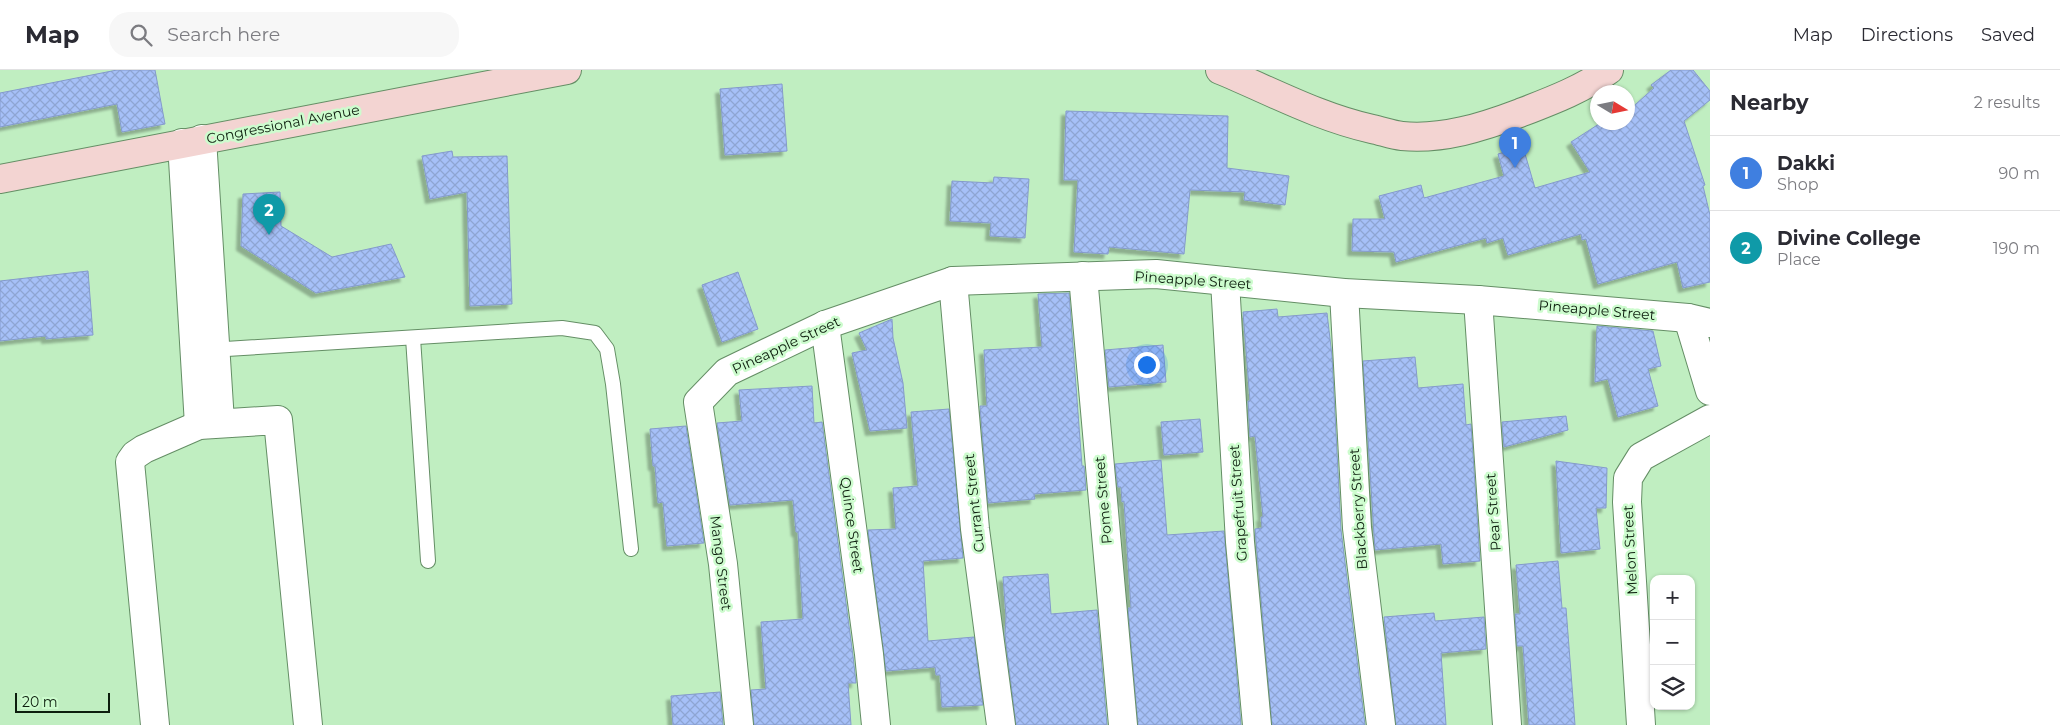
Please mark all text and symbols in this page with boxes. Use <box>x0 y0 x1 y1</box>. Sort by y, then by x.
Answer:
search box <box>109 12 459 57</box>
text: Map <box>25 20 79 49</box>
icon: search <box>127 21 155 49</box>
text: Search here <box>167 23 280 46</box>
text: Map <box>1793 24 1833 46</box>
text: Directions <box>1861 24 1953 46</box>
text: Saved <box>1981 24 2035 46</box>
north arrow <box>1590 85 1635 130</box>
text: Nearby <box>1730 90 1809 115</box>
text: 2 results <box>1974 93 2040 112</box>
street label: Congressional Avenue <box>205 100 361 148</box>
pin: 1 <box>1499 127 1531 168</box>
text: Dakki <box>1777 152 1835 175</box>
text: 1 <box>1743 164 1749 183</box>
text: 90 m <box>1998 164 2040 183</box>
text: Shop <box>1777 175 1819 194</box>
pin: 2 <box>253 194 285 235</box>
text: Divine College <box>1777 227 1921 250</box>
text: 2 <box>1741 239 1751 258</box>
text: 190 m <box>1993 239 2040 258</box>
text: Place <box>1777 250 1821 269</box>
street label: Pineapple Street <box>1134 267 1252 293</box>
street label: Pineapple Street <box>1538 296 1656 324</box>
street label: Pineapple Street <box>729 312 843 378</box>
your location <box>1134 352 1160 378</box>
street label: Grapefruit Street <box>1225 444 1251 562</box>
street label: Blackberry Street <box>1345 448 1371 570</box>
street label: Currant Street <box>960 453 988 553</box>
street label: Pome Street <box>1090 455 1116 545</box>
street label: Pear Street <box>1481 472 1505 552</box>
street label: Quince Street <box>836 476 868 574</box>
street label: Melon Street <box>1619 504 1641 595</box>
street label: Mango Street <box>706 515 736 612</box>
map controls <box>1650 575 1695 710</box>
button: + <box>1650 575 1695 620</box>
button: − <box>1650 620 1695 665</box>
button: layers <box>1650 665 1695 710</box>
scale bar <box>15 690 110 713</box>
text: 20 m <box>22 693 58 711</box>

